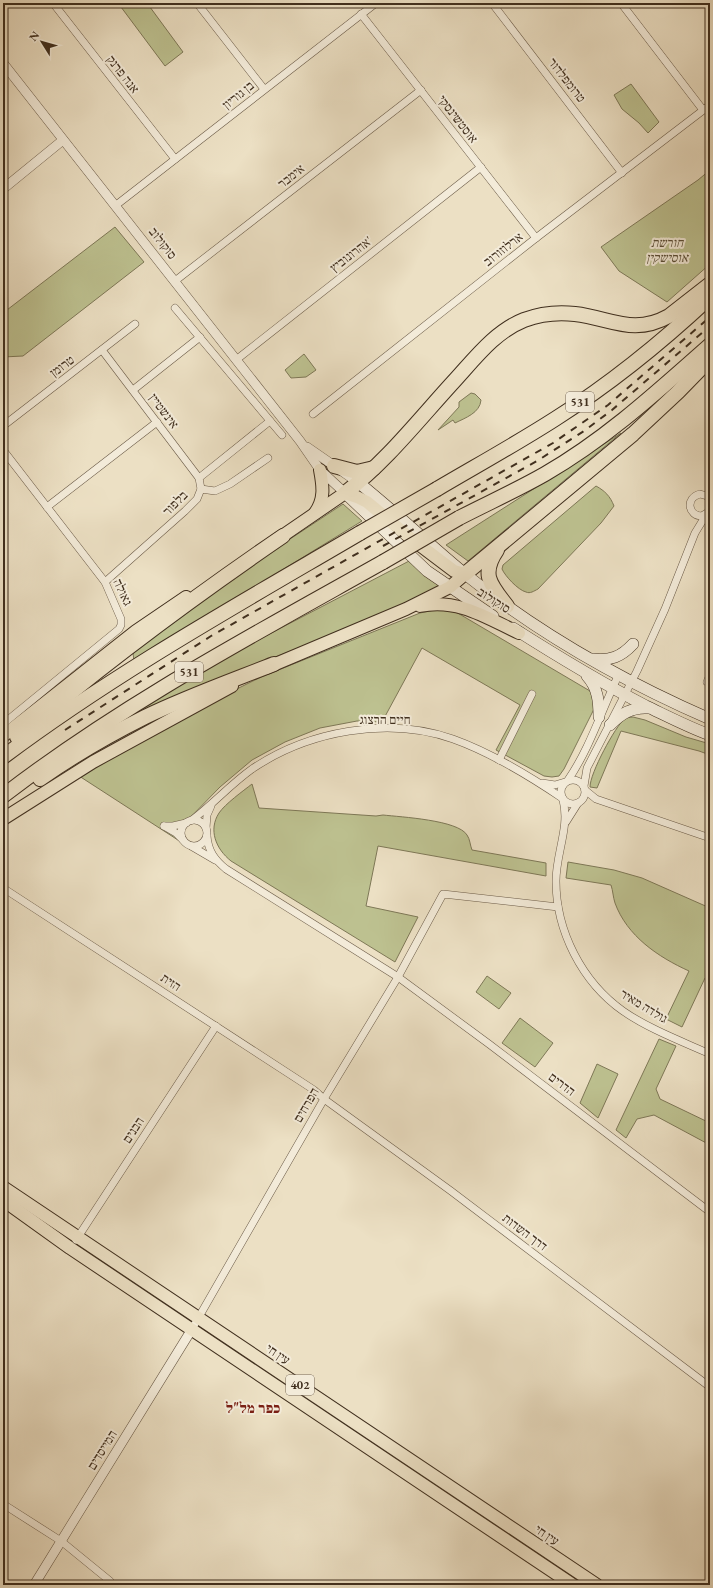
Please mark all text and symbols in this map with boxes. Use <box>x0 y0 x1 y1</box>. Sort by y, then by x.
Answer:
north arrow <box>22 22 62 62</box>
text: N <box>26 28 42 44</box>
street label: אנה פרנק <box>103 51 143 97</box>
street label: טרומפלדור <box>544 54 590 106</box>
street label: בן גוריון <box>219 77 257 113</box>
street label: אוסטשינסקי <box>434 92 482 146</box>
street label: אימבר <box>274 160 308 192</box>
street label: סוקולוב <box>145 223 181 263</box>
street label: ארלוזורוב <box>480 228 526 270</box>
street label: אהרונוביץ' <box>326 232 376 276</box>
park label: חורשת אוסישקין <box>646 234 689 266</box>
street label: טרומן <box>46 351 78 381</box>
street label: אינשטיין <box>145 390 183 432</box>
road number: 531 <box>566 392 594 412</box>
street label: בלפור <box>159 487 191 519</box>
street label: גאולה <box>109 576 137 608</box>
street label: סוקולוב <box>474 583 514 617</box>
road number: 531 <box>175 662 203 682</box>
street label: חיים הרצוג <box>359 711 411 728</box>
street label: הזית <box>158 969 185 995</box>
street label: גולדה מאיר <box>617 985 671 1027</box>
street label: הדרים <box>545 1068 579 1100</box>
street label: הפרחים <box>289 1085 323 1125</box>
street label: הבנים <box>118 1114 148 1146</box>
street label: דרך השדות <box>499 1209 551 1255</box>
street label: עין חי <box>262 1340 294 1368</box>
road number: 402 <box>286 1375 314 1395</box>
district label: כפר מל"ל <box>226 1398 280 1417</box>
street label: המייסדים <box>83 1427 121 1473</box>
street label: עין חי <box>531 1521 563 1549</box>

